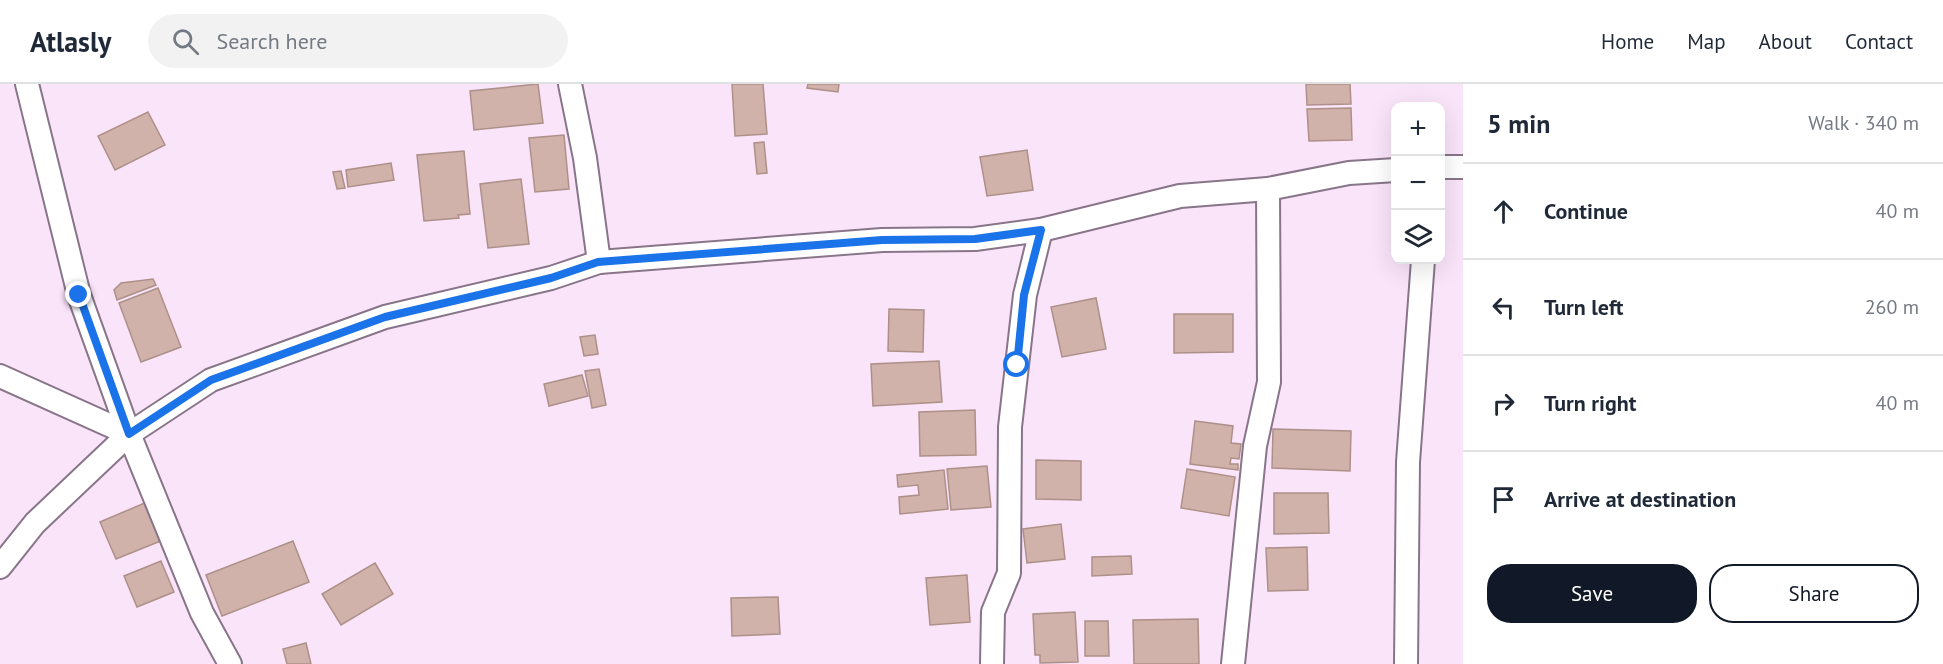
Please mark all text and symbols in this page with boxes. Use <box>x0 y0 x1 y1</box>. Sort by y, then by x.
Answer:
search box <box>148 14 568 68</box>
text: Atlasly <box>30 23 112 60</box>
icon: search <box>169 25 202 58</box>
text: Search here <box>217 27 327 55</box>
text: Home <box>1601 28 1654 55</box>
text: Map <box>1687 28 1726 55</box>
text: About <box>1759 28 1812 55</box>
text: Contact <box>1845 28 1913 55</box>
map controls <box>1391 102 1445 264</box>
button: + <box>1391 102 1445 156</box>
text: 5 min <box>1487 107 1550 140</box>
text: Walk · 340 m <box>1808 110 1919 136</box>
button: − <box>1391 156 1445 210</box>
icon: ahead <box>1487 195 1520 228</box>
text: Continue <box>1544 197 1628 225</box>
text: 40 m <box>1876 198 1919 224</box>
button: layers <box>1391 210 1445 264</box>
route end <box>65 281 91 307</box>
icon: left <box>1487 291 1520 324</box>
text: Turn left <box>1544 293 1624 321</box>
text: 260 m <box>1865 294 1919 320</box>
route start <box>1003 351 1029 377</box>
icon: right <box>1487 387 1520 420</box>
text: Turn right <box>1544 389 1636 417</box>
text: 40 m <box>1876 390 1919 416</box>
icon: arrive <box>1487 483 1520 516</box>
text: Arrive at destination <box>1544 485 1736 513</box>
button: Save <box>1487 564 1697 623</box>
button: Share <box>1709 564 1919 623</box>

